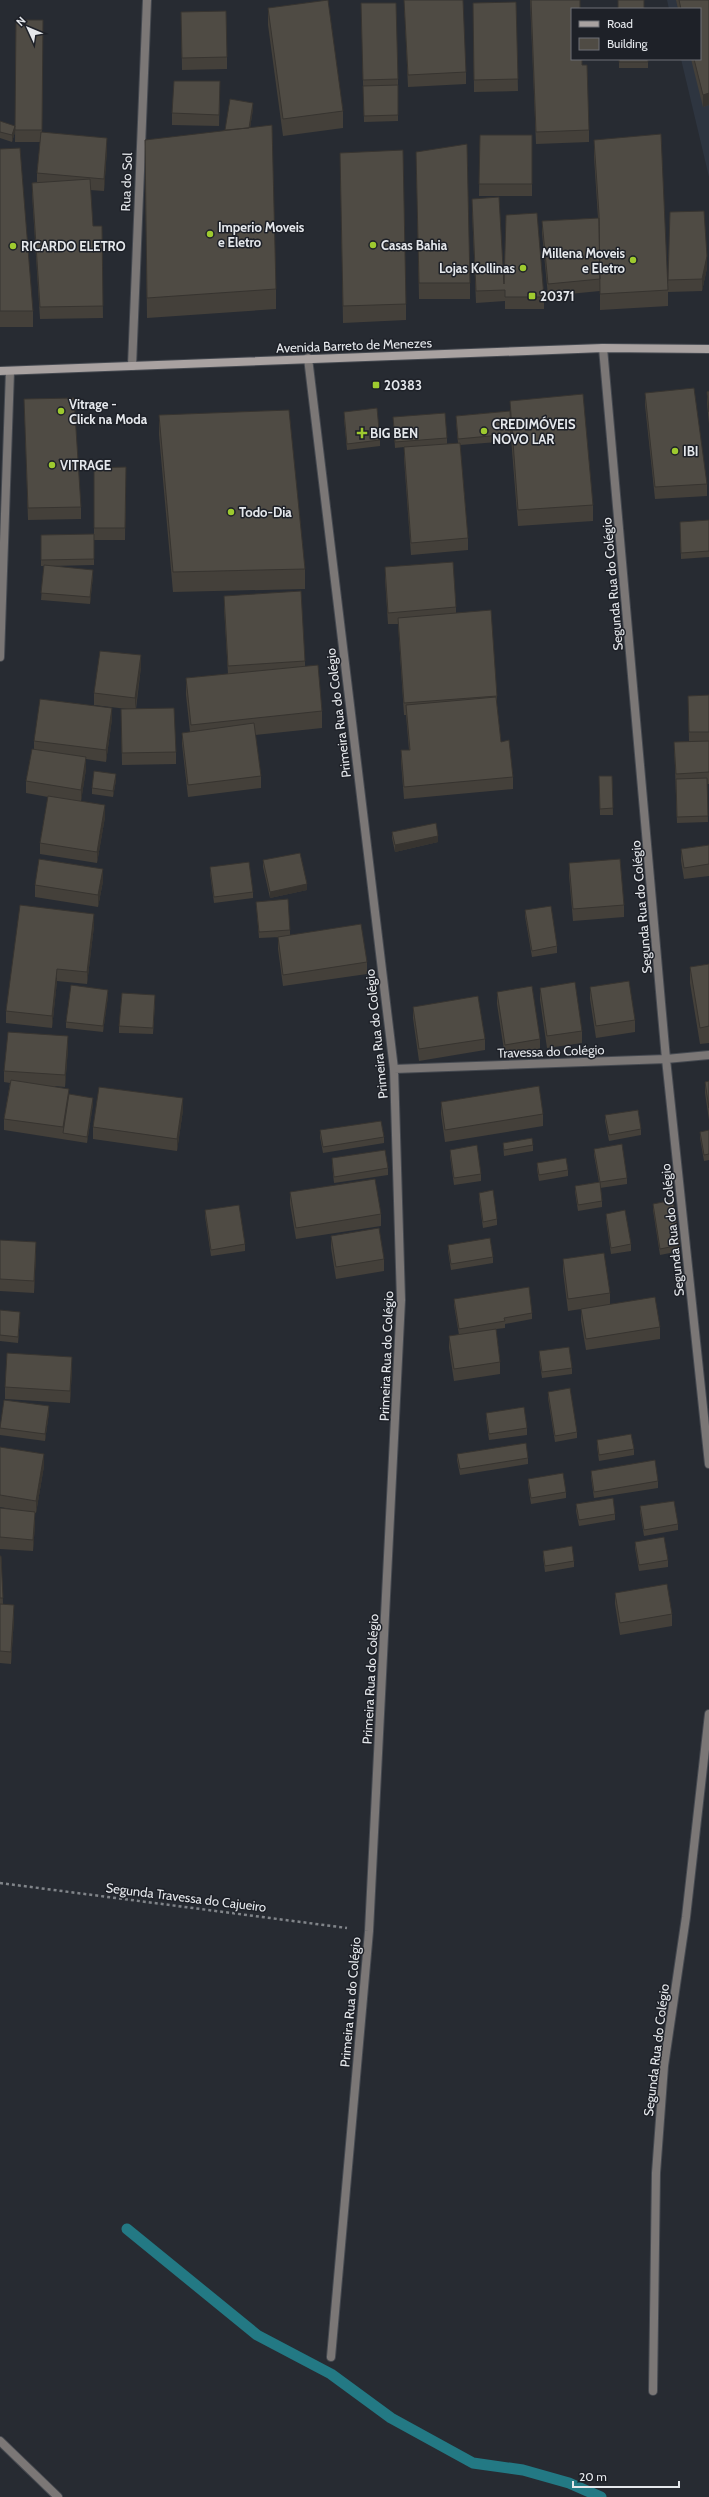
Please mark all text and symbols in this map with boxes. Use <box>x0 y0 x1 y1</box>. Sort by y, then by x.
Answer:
north arrow <box>8 8 48 48</box>
legend <box>571 8 701 60</box>
text: N <box>13 13 29 29</box>
text: Road <box>607 16 633 31</box>
text: Building <box>607 36 649 51</box>
street label: Rua do Sol <box>117 152 135 212</box>
place label: Imperio Moveis e Eletro <box>218 219 305 250</box>
marker: Imperio Moveis e Eletro <box>205 229 215 239</box>
place label: Casas Bahia <box>381 237 448 253</box>
place label: RICARDO ELETRO <box>21 238 126 254</box>
marker: Casas Bahia <box>368 240 378 250</box>
marker: RICARDO ELETRO <box>8 241 18 251</box>
place label: Millena Moveis e Eletro <box>542 245 626 276</box>
marker: Millena Moveis e Eletro <box>628 255 638 265</box>
place label: Lojas Kollinas <box>439 260 515 276</box>
marker: Lojas Kollinas <box>518 263 528 273</box>
place label: 20371 <box>540 288 575 304</box>
marker: 20371 <box>527 291 537 301</box>
street label: Avenida Barreto de Menezes <box>276 334 433 356</box>
place label: 20383 <box>384 377 422 393</box>
marker: 20383 <box>371 380 381 390</box>
place label: Vitrage - Click na Moda <box>69 396 148 427</box>
marker: Vitrage - Click na Moda <box>56 406 66 416</box>
place label: CREDIMÓVEIS NOVO LAR <box>492 416 576 447</box>
place label: BIG BEN <box>370 425 418 441</box>
marker: CREDIMÓVEIS NOVO LAR <box>479 426 489 436</box>
marker: BIG BEN <box>357 428 367 438</box>
place label: IBI <box>683 443 698 459</box>
marker: IBI <box>670 446 680 456</box>
place label: VITRAGE <box>60 457 111 473</box>
marker: VITRAGE <box>47 460 57 470</box>
place label: Todo-Dia <box>239 504 292 520</box>
marker: Todo-Dia <box>226 507 236 517</box>
street label: Segunda Rua do Colégio <box>598 517 626 651</box>
street label: Primeira Rua do Colégio <box>322 647 354 779</box>
street label: Segunda Rua do Colégio <box>627 840 655 974</box>
street label: Primeira Rua do Colégio <box>361 968 391 1100</box>
street label: Travessa do Colégio <box>497 1041 605 1061</box>
street label: Segunda Rua do Colégio <box>657 1163 687 1297</box>
street label: Primeira Rua do Colégio <box>376 1291 396 1421</box>
street label: Primeira Rua do Colégio <box>359 1613 381 1745</box>
street label: Segunda Travessa do Cajueiro <box>105 1879 267 1916</box>
street label: Primeira Rua do Colégio <box>336 1936 364 2068</box>
street label: Segunda Rua do Colégio <box>640 1983 672 2117</box>
scale bar <box>573 2463 679 2489</box>
text: 20 m <box>579 2469 607 2484</box>

